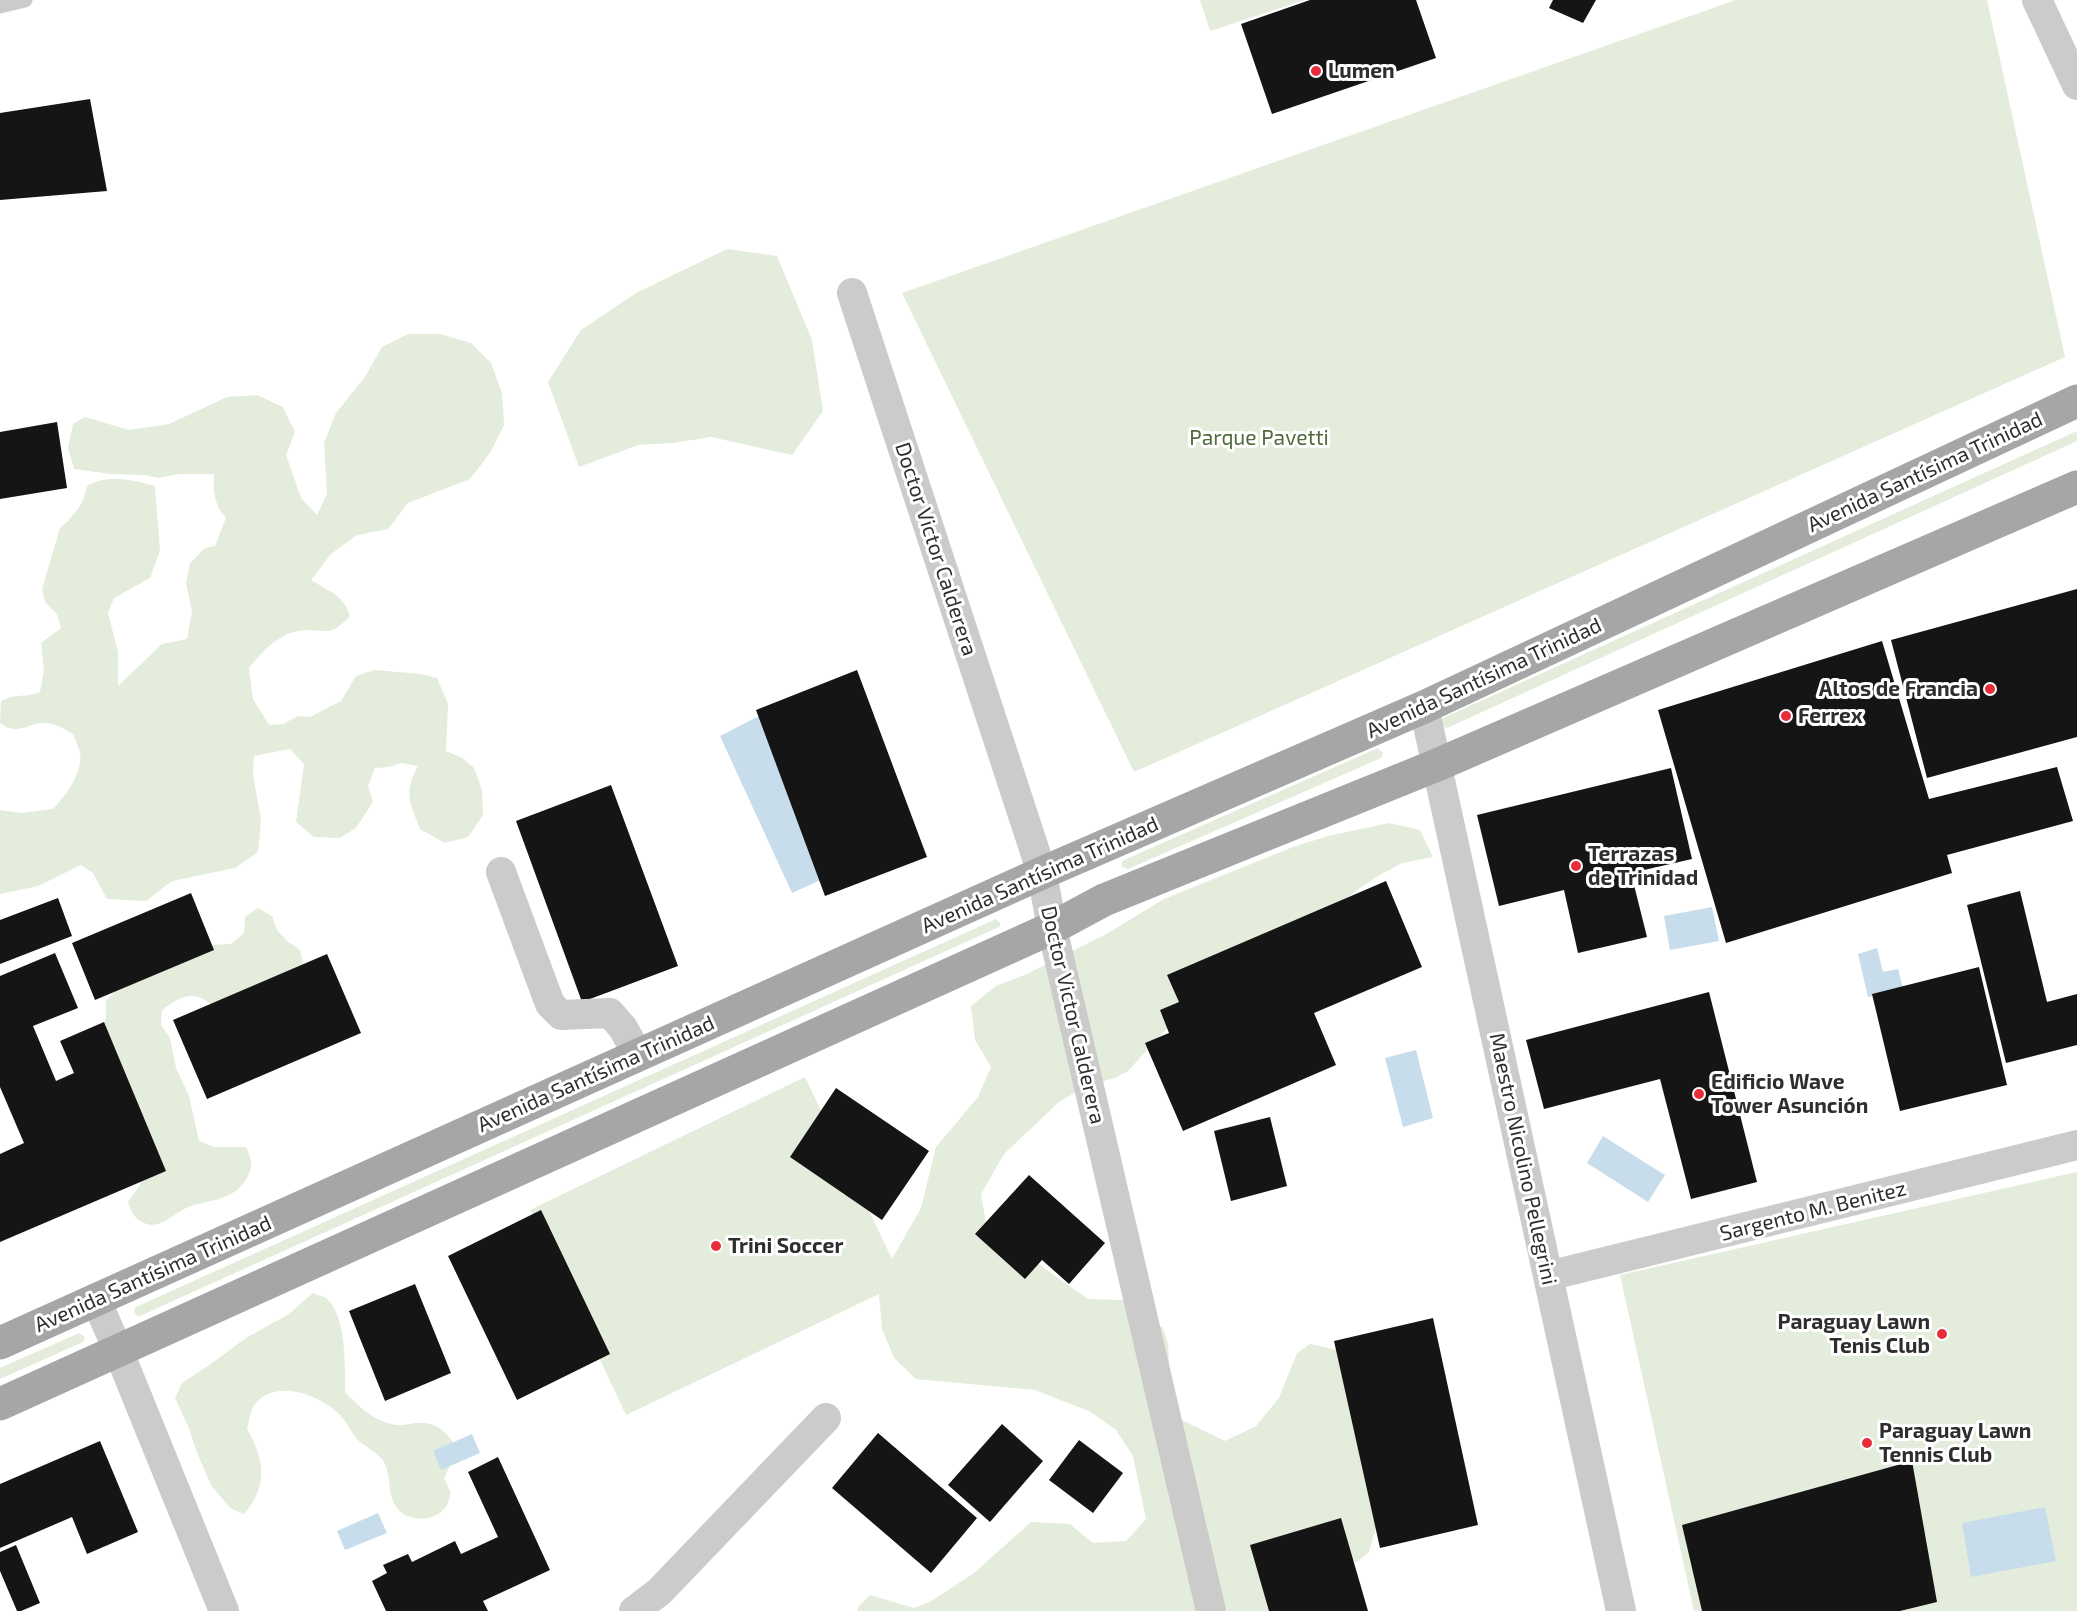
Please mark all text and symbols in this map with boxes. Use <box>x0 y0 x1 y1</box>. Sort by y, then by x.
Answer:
place label: Lumen <box>1328 58 1395 84</box>
marker: Lumen <box>1309 64 1323 78</box>
street label: Avenida Santísima Trinidad <box>1803 406 2047 538</box>
park label: Parque Pavetti <box>1189 425 1329 451</box>
street label: Doctor Victor Calderera <box>890 439 982 659</box>
street label: Avenida Santísima Trinidad <box>1362 612 1606 744</box>
place label: Altos de Francia <box>1819 676 1978 702</box>
marker: Altos de Francia <box>1983 682 1997 696</box>
place label: Ferrex <box>1798 703 1863 729</box>
marker: Ferrex <box>1779 709 1793 723</box>
street label: Avenida Santísima Trinidad <box>918 811 1162 939</box>
place label: Terrazas de Trinidad <box>1588 841 1698 891</box>
marker: Terrazas de Trinidad <box>1569 859 1583 873</box>
street label: Doctor Victor Calderera <box>1036 904 1110 1126</box>
street label: Avenida Santísima Trinidad <box>474 1010 718 1138</box>
street label: Maestro Nicolino Pellegrini <box>1484 1031 1562 1287</box>
place label: Edificio Wave Tower Asunción <box>1711 1069 1868 1119</box>
marker: Edificio Wave Tower Asunción <box>1692 1087 1706 1101</box>
street label: Sargento M. Benitez <box>1717 1176 1909 1246</box>
street label: Avenida Santísima Trinidad <box>31 1210 275 1338</box>
place label: Trini Soccer <box>728 1233 843 1259</box>
marker: Trini Soccer <box>709 1239 723 1253</box>
place label: Paraguay Lawn Tenis Club <box>1778 1309 1930 1359</box>
marker: Paraguay Lawn Tenis Club <box>1935 1327 1949 1341</box>
place label: Paraguay Lawn Tennis Club <box>1879 1418 2031 1468</box>
marker: Paraguay Lawn Tennis Club <box>1860 1436 1874 1450</box>

